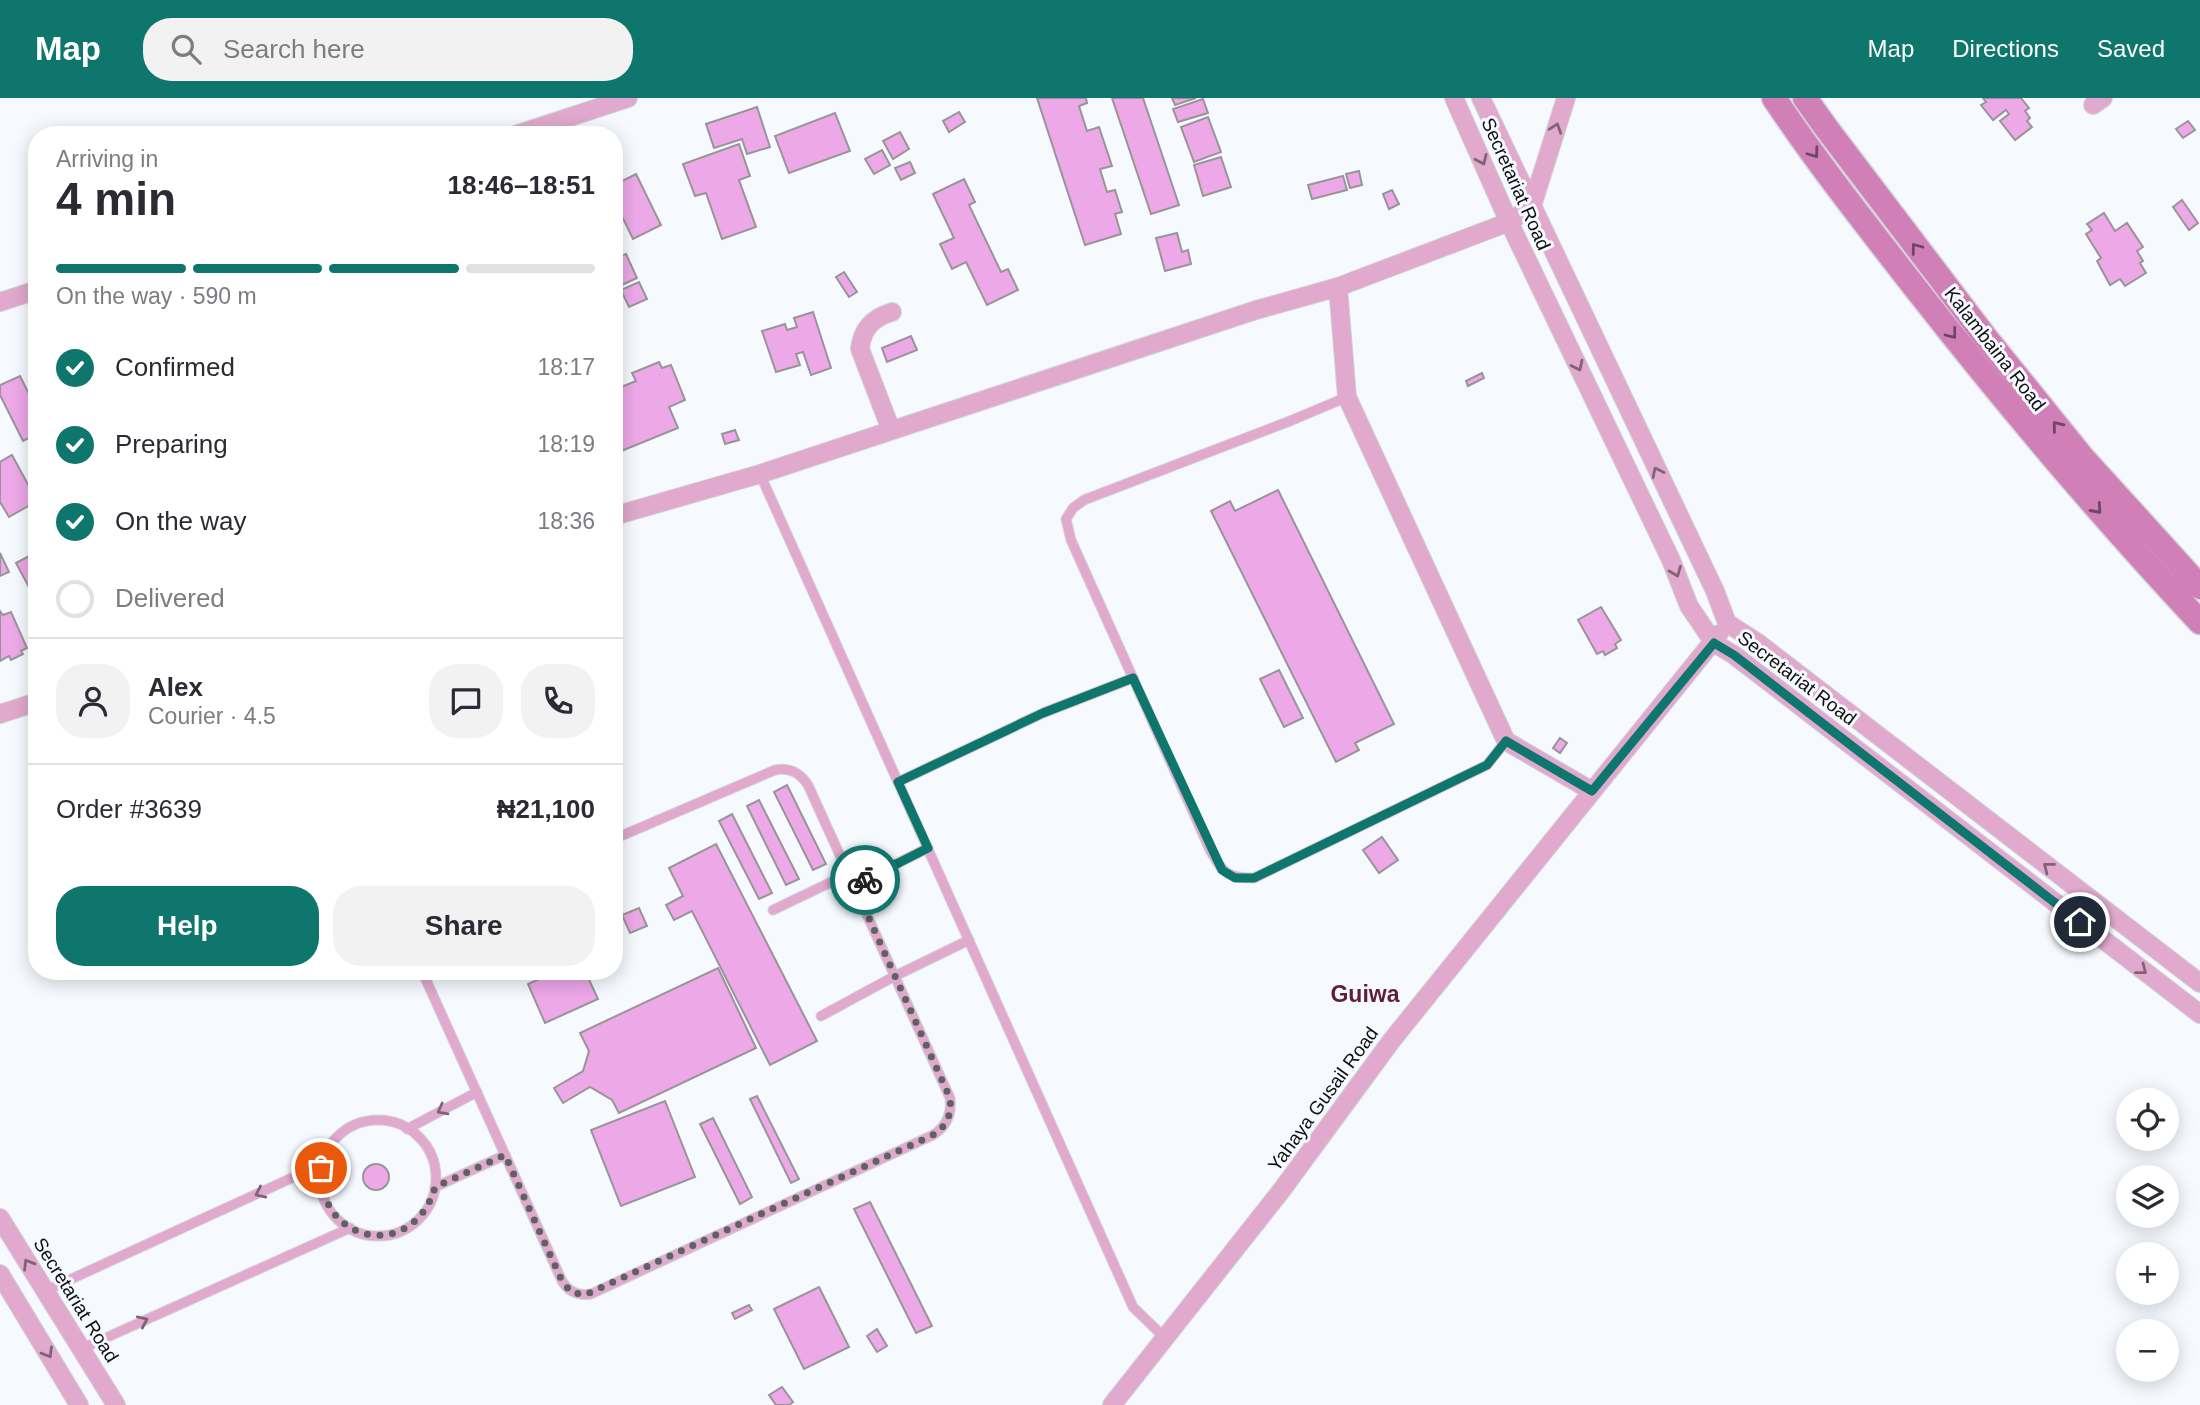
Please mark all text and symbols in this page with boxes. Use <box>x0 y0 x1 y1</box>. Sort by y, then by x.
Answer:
search box <box>143 18 633 81</box>
text: Map <box>35 30 101 67</box>
icon: search <box>167 30 205 68</box>
text: Search here <box>223 34 365 64</box>
text: Map <box>1868 35 1914 62</box>
text: Directions <box>1952 35 2059 62</box>
text: Saved <box>2097 35 2165 62</box>
street label: Secretariat Road <box>1477 115 1555 253</box>
one-way arrow <box>1547 123 1562 135</box>
one-way arrow <box>1806 145 1818 158</box>
text: Arriving in <box>56 146 158 172</box>
one-way arrow <box>1474 153 1488 166</box>
text: 18:46–18:51 <box>448 170 595 200</box>
text: 4 min <box>56 173 176 225</box>
one-way arrow <box>1912 243 1925 255</box>
text: On the way · 590 m <box>56 283 257 309</box>
street label: Kalambaina Road <box>1940 283 2050 415</box>
one-way arrow <box>1943 327 1956 339</box>
icon: check <box>56 349 94 387</box>
text: Confirmed <box>115 352 235 382</box>
text: 18:17 <box>537 354 595 380</box>
one-way arrow <box>1570 359 1584 371</box>
one-way arrow <box>2053 422 2065 435</box>
icon: check <box>56 426 94 464</box>
text: Preparing <box>115 429 228 459</box>
text: 18:19 <box>537 431 595 457</box>
one-way arrow <box>1652 467 1666 479</box>
one-way arrow <box>2089 501 2101 514</box>
icon: check <box>56 503 94 541</box>
text: On the way <box>115 506 247 536</box>
text: 18:36 <box>537 508 595 534</box>
one-way arrow <box>1667 565 1681 577</box>
text: Delivered <box>115 583 225 613</box>
street label: Secretariat Road <box>1734 627 1860 729</box>
button: person <box>56 664 130 738</box>
button: chat <box>429 664 503 738</box>
button: phone <box>521 664 595 738</box>
text: Alex <box>148 672 203 702</box>
text: Courier · 4.5 <box>148 703 276 729</box>
text: Order #3639 <box>56 794 202 824</box>
text: ₦21,100 <box>497 794 595 824</box>
courier <box>830 845 900 915</box>
icon: bike <box>846 861 884 899</box>
one-way arrow <box>2044 863 2056 876</box>
button: Help <box>56 886 319 966</box>
button: Share <box>333 886 595 966</box>
pin <box>2050 892 2110 952</box>
icon: home <box>2061 903 2099 941</box>
one-way arrow <box>2134 961 2147 974</box>
district label: Guiwa <box>1330 981 1400 1007</box>
street label: Yahaya Gusail Road <box>1264 1023 1382 1175</box>
map controls <box>2116 1088 2179 1382</box>
button: locate <box>2116 1088 2179 1151</box>
one-way arrow <box>437 1102 449 1115</box>
pin <box>291 1138 351 1198</box>
icon: bag <box>302 1149 340 1187</box>
button: layers <box>2116 1165 2179 1228</box>
one-way arrow <box>255 1185 267 1199</box>
street label: Secretariat Road <box>29 1234 123 1366</box>
button: + <box>2116 1242 2179 1305</box>
one-way arrow <box>23 1258 36 1271</box>
one-way arrow <box>136 1315 148 1329</box>
button: − <box>2116 1319 2179 1382</box>
one-way arrow <box>40 1346 53 1359</box>

